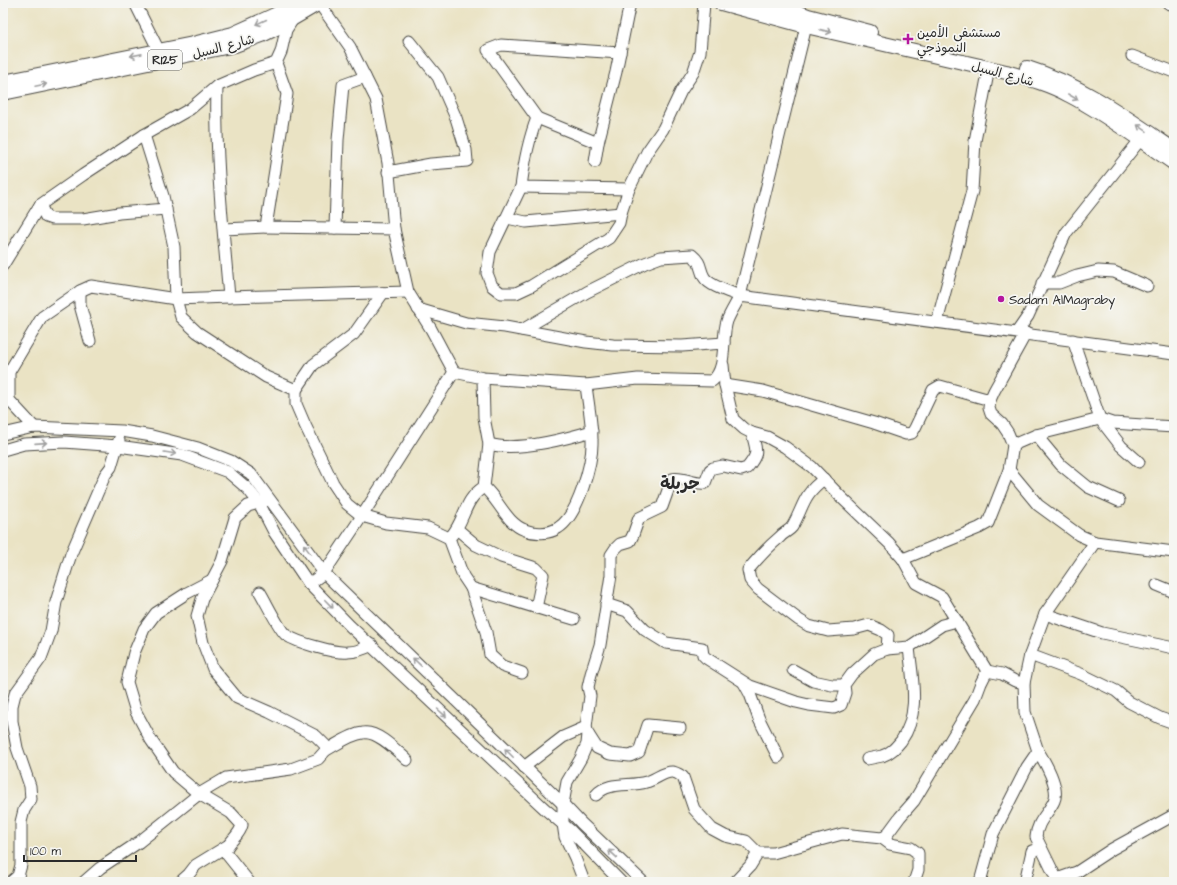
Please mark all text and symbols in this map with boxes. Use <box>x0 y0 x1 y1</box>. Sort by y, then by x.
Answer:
one-way arrow <box>255 18 267 26</box>
place label: مستشفى الأمين النموذجي <box>917 24 1001 59</box>
one-way arrow <box>819 28 832 36</box>
street label: شارع السبل <box>190 30 256 64</box>
marker: مستشفى الأمين النموذجي <box>902 33 914 45</box>
road number: R125 <box>148 50 182 70</box>
one-way arrow <box>130 52 143 60</box>
street label: شارع السبل <box>970 57 1036 91</box>
one-way arrow <box>34 81 47 89</box>
one-way arrow <box>1067 94 1079 102</box>
one-way arrow <box>1137 124 1148 132</box>
place label: Sadam AlMagraby <box>1009 291 1115 310</box>
marker: Sadam AlMagraby <box>996 294 1006 304</box>
one-way arrow <box>34 440 47 447</box>
one-way arrow <box>164 450 177 458</box>
district label: جربلة <box>660 472 700 496</box>
one-way arrow <box>303 544 311 555</box>
one-way arrow <box>324 599 333 609</box>
one-way arrow <box>412 658 422 667</box>
one-way arrow <box>437 709 448 718</box>
one-way arrow <box>504 748 514 758</box>
scale bar <box>24 837 136 863</box>
text: 100 m <box>30 843 61 860</box>
one-way arrow <box>608 849 618 858</box>

